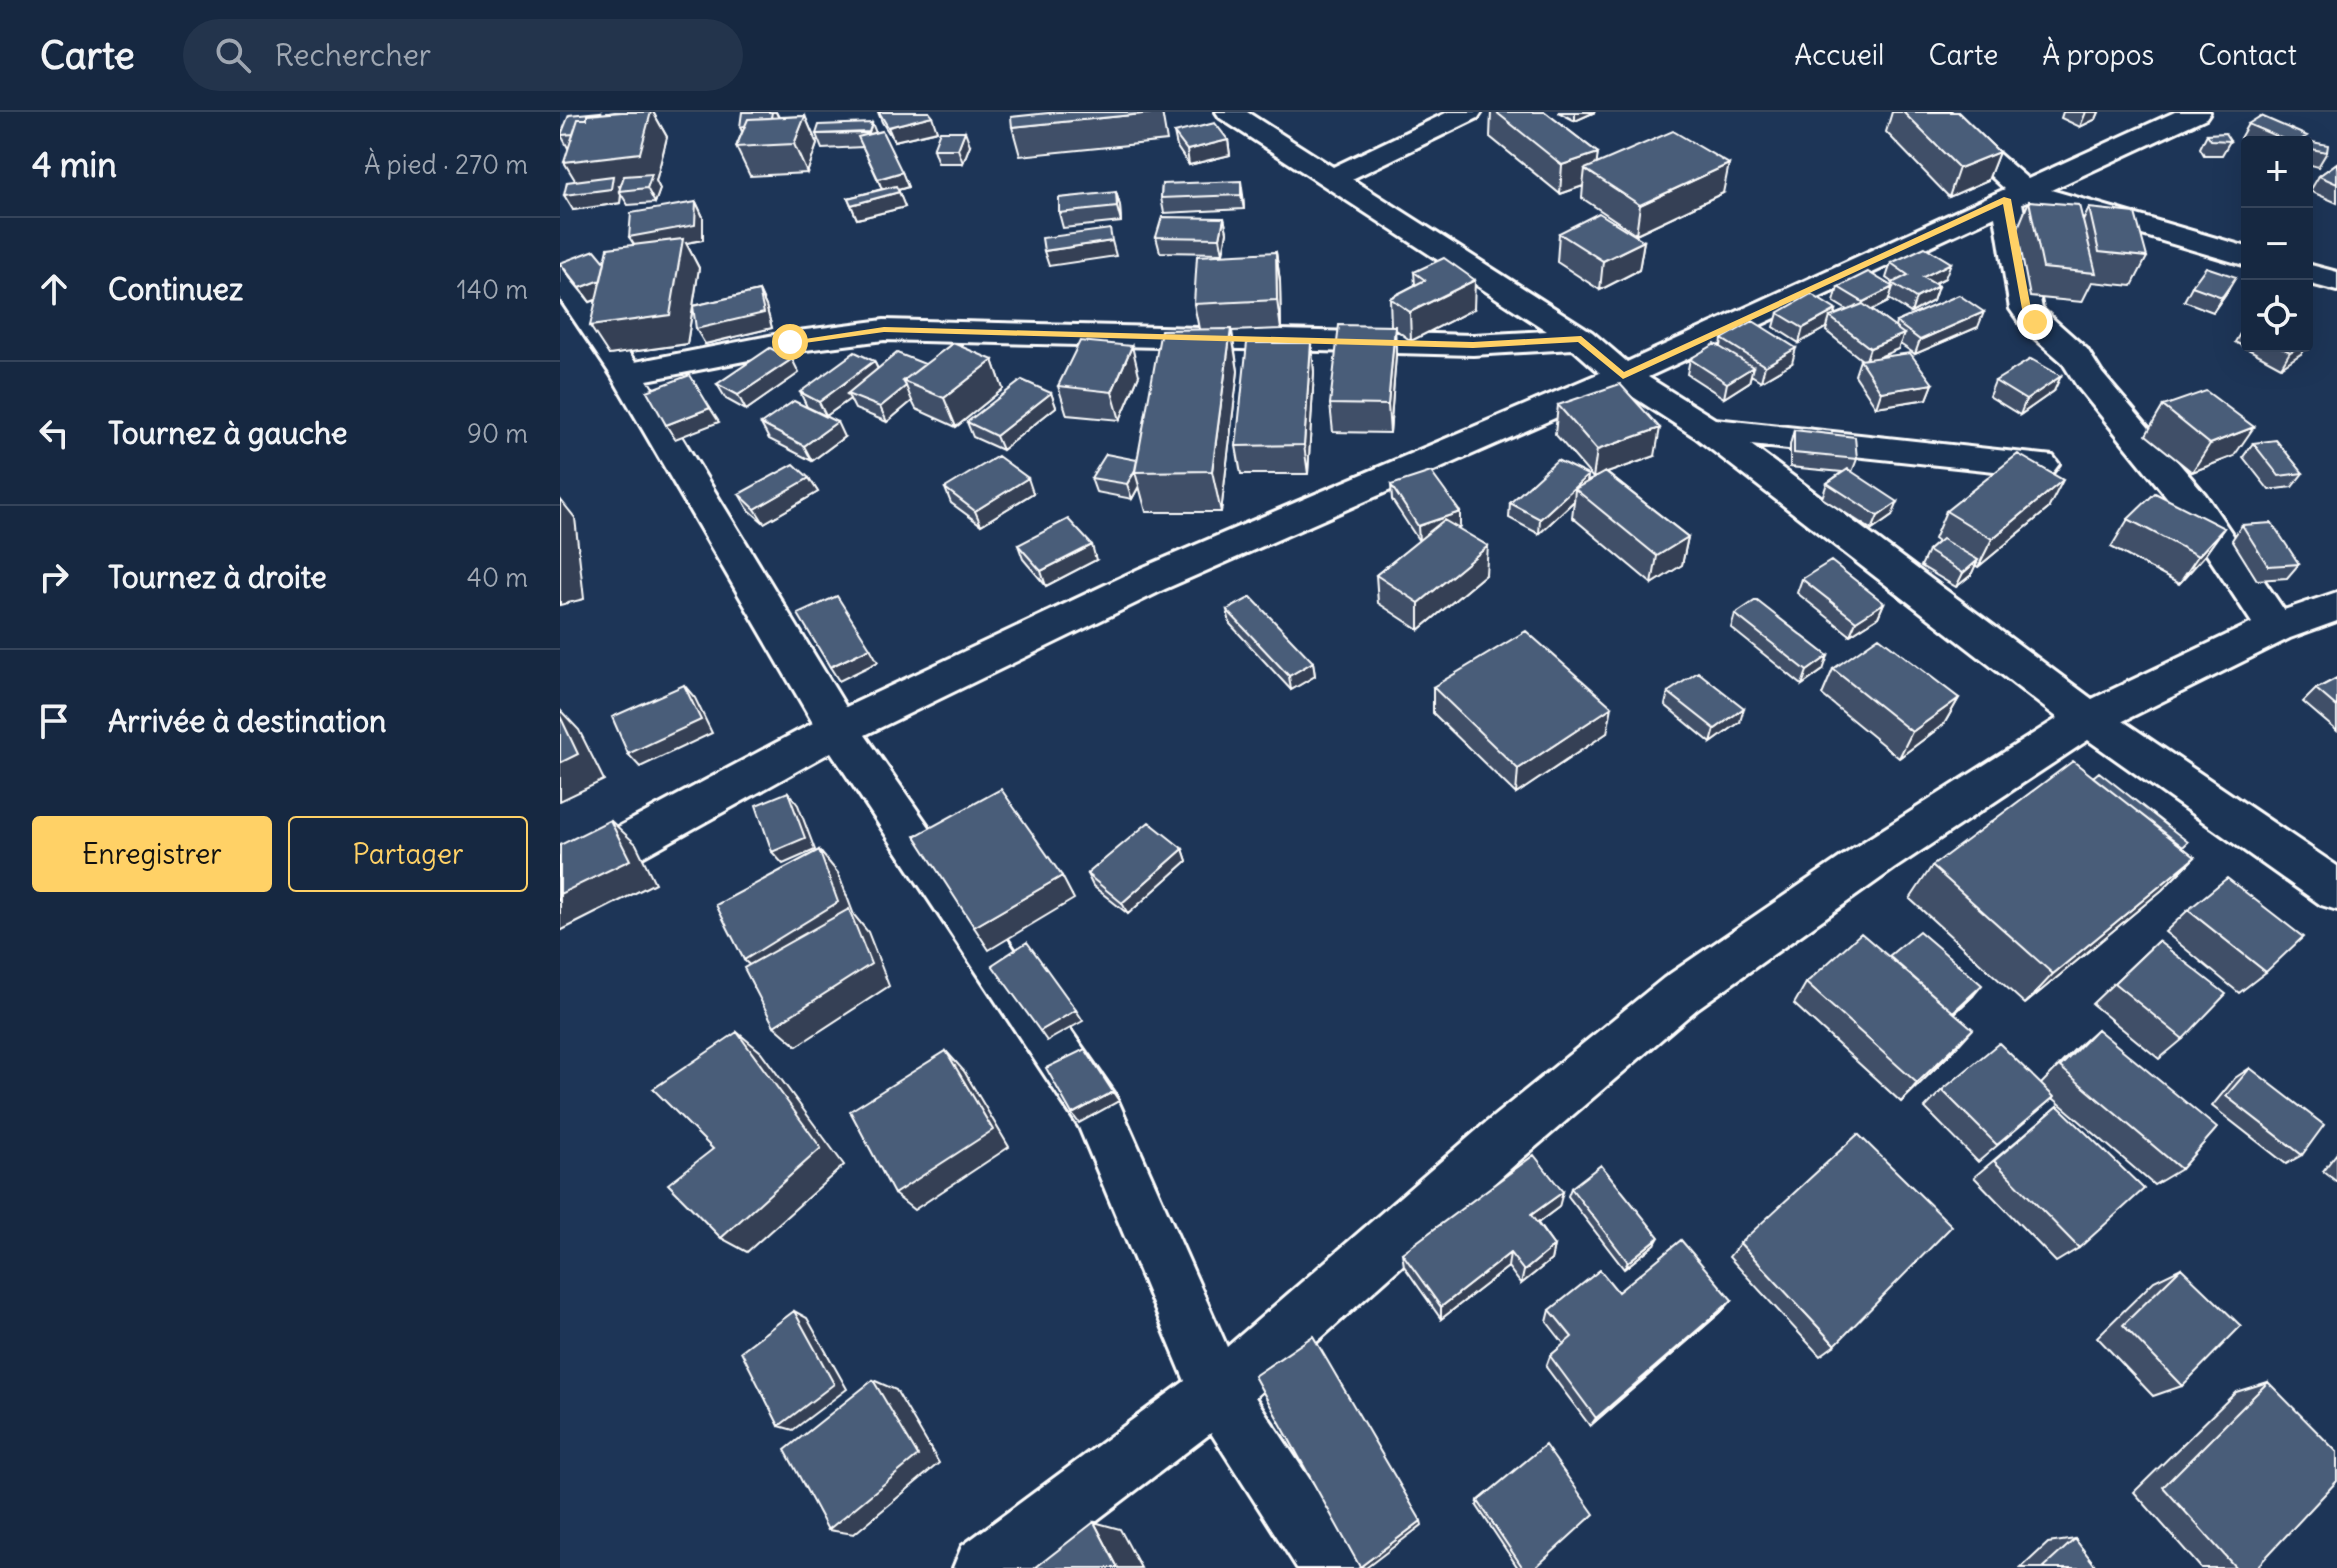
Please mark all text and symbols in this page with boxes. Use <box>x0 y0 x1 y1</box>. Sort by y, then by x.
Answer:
search box <box>183 19 743 91</box>
text: Carte <box>40 32 135 79</box>
icon: search <box>211 33 255 77</box>
text: Rechercher <box>275 36 431 74</box>
text: Accueil <box>1794 37 1884 73</box>
text: Carte <box>1928 37 1998 73</box>
text: À propos <box>2042 37 2154 73</box>
text: Contact <box>2198 37 2297 73</box>
map controls <box>2241 136 2313 352</box>
button: + <box>2241 136 2313 208</box>
text: 4 min <box>32 143 117 186</box>
text: À pied · 270 m <box>364 148 528 181</box>
button: − <box>2241 208 2313 280</box>
icon: ahead <box>32 267 76 311</box>
text: Continuez <box>108 270 243 308</box>
text: 140 m <box>457 273 528 306</box>
button: locate <box>2241 280 2313 352</box>
route end <box>2017 304 2053 340</box>
route start <box>772 324 808 360</box>
icon: left <box>32 411 76 455</box>
text: Tournez à gauche <box>108 414 348 452</box>
text: 90 m <box>467 417 528 450</box>
icon: right <box>32 555 76 599</box>
text: Tournez à droite <box>108 558 327 596</box>
text: 40 m <box>467 561 528 594</box>
icon: arrive <box>32 699 76 743</box>
text: Arrivée à destination <box>108 702 386 740</box>
button: Enregistrer <box>32 816 272 892</box>
button: Partager <box>288 816 528 892</box>

